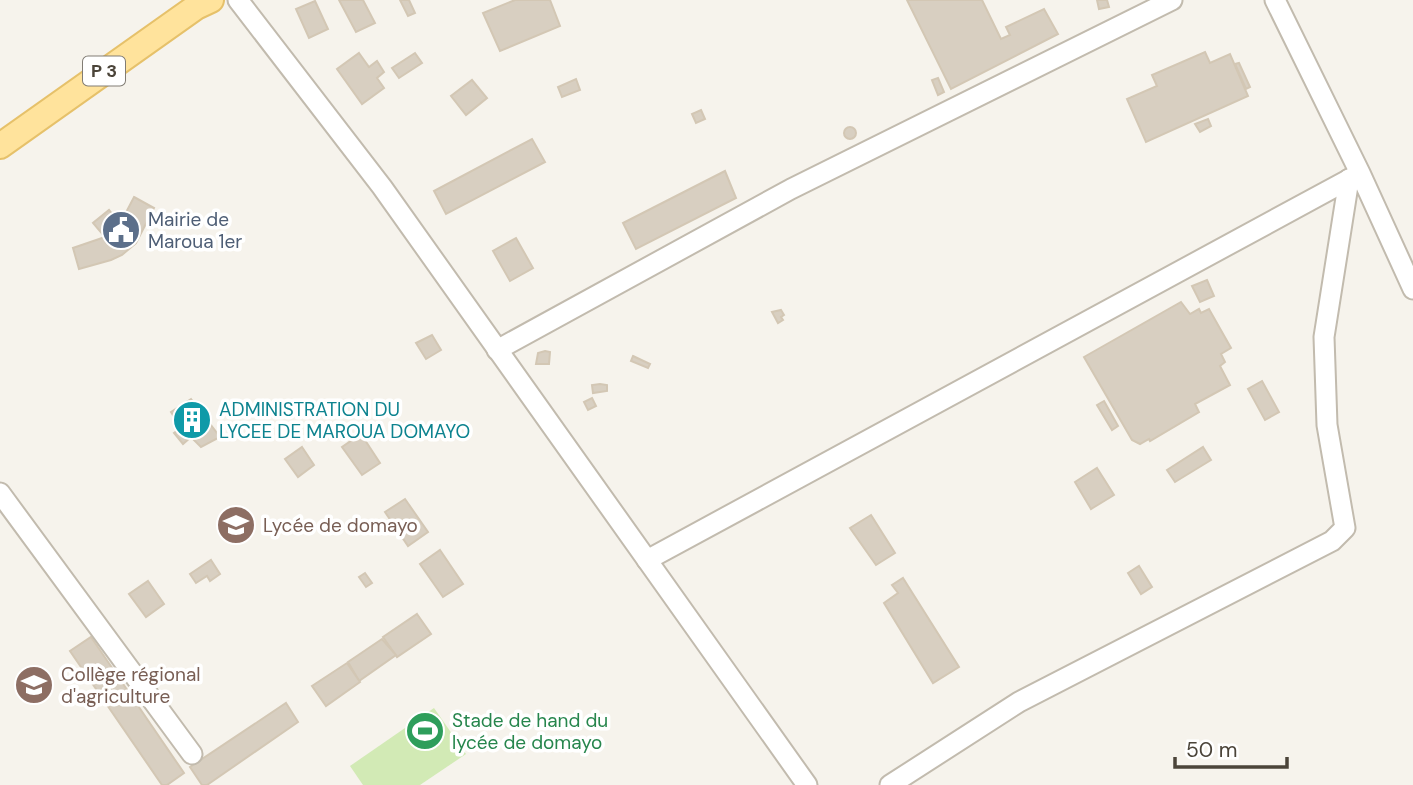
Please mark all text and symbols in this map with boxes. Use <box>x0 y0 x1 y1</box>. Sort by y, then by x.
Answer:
road number: P 3 <box>83 56 125 86</box>
place label: Mairie de Maroua 1er <box>148 207 242 254</box>
public building icon: Mairie de Maroua 1er <box>100 209 142 251</box>
place label: ADMINISTRATION DU LYCEE DE MAROUA DOMAYO <box>219 397 470 444</box>
building icon: ADMINISTRATION DU LYCEE DE MAROUA DOMAYO <box>171 399 213 441</box>
school or university icon: Lycée de domayo <box>215 504 257 546</box>
place label: Lycée de domayo <box>263 513 418 538</box>
place label: Collège régional d'agriculture <box>61 662 200 709</box>
school or university icon: Collège régional d'agriculture <box>13 664 55 706</box>
place label: Stade de hand du lycée de domayo <box>452 708 608 755</box>
sports icon: Stade de hand du lycée de domayo <box>404 710 446 752</box>
scale bar <box>1175 726 1287 770</box>
text: 50 m <box>1186 736 1237 764</box>

